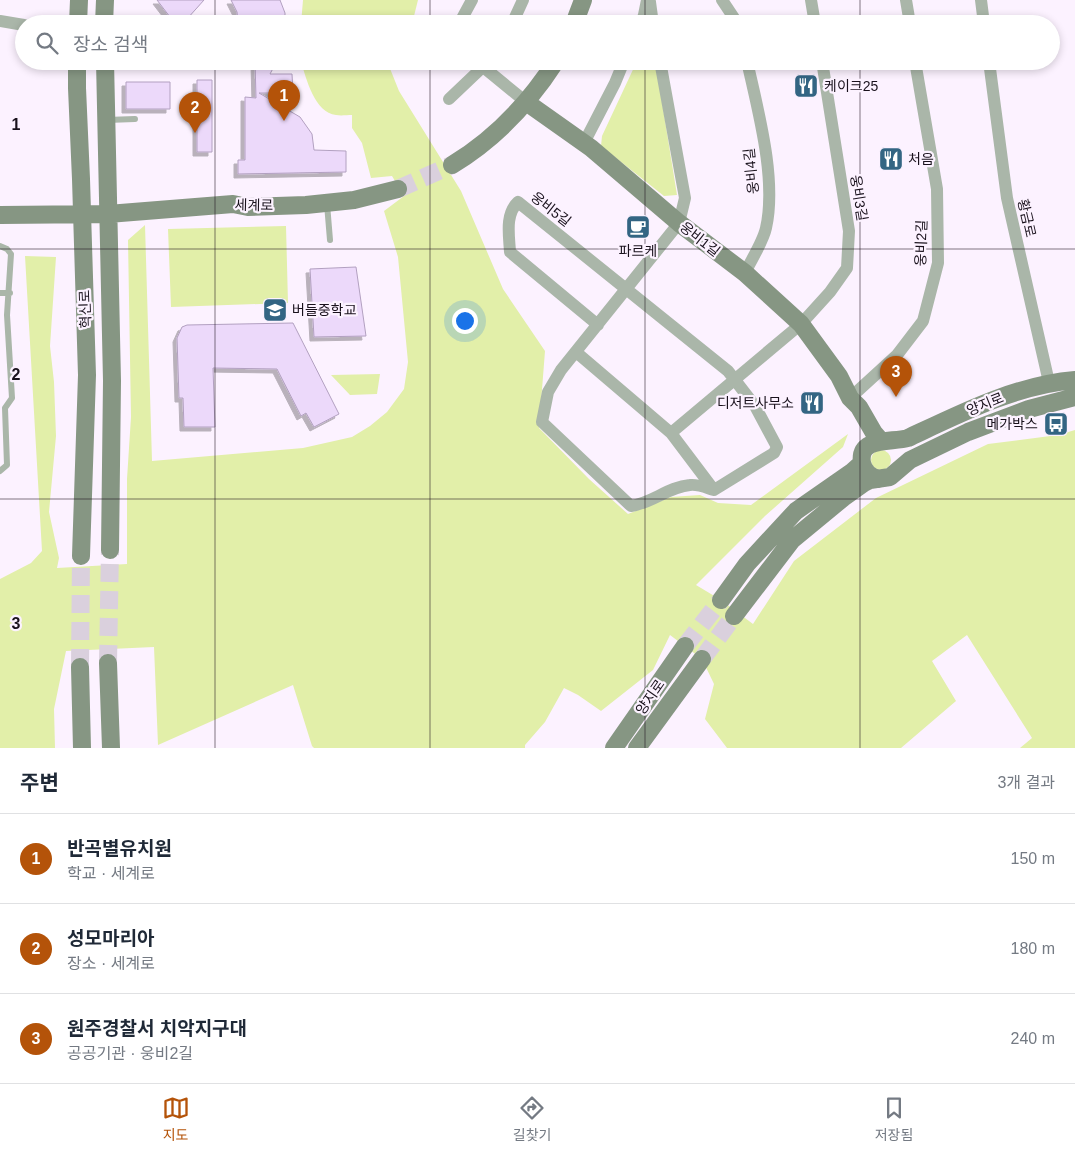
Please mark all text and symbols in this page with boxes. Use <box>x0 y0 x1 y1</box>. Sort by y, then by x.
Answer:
search box <box>15 15 1060 70</box>
icon: search <box>33 29 61 57</box>
text: 장소 검색 <box>73 34 148 55</box>
restaurant icon: 케이크25 <box>793 73 819 99</box>
place label: 케이크25 <box>824 78 878 94</box>
pin: 1 <box>268 80 300 121</box>
pin: 2 <box>179 92 211 133</box>
text: 1 <box>12 116 21 133</box>
restaurant icon: 처음 <box>878 146 904 172</box>
street label: 웅비4길 <box>741 147 761 195</box>
place label: 처음 <box>908 151 934 167</box>
street label: 웅비3길 <box>847 174 871 222</box>
street label: 웅비5길 <box>528 188 574 230</box>
street label: 세계로 <box>235 197 274 213</box>
street label: 황금로 <box>1015 197 1039 239</box>
cafe icon: 파르케 <box>625 214 651 240</box>
street label: 웅비1길 <box>677 218 723 260</box>
street label: 웅비2길 <box>912 220 930 266</box>
place label: 파르케 <box>619 243 657 259</box>
street label: 혁신로 <box>76 289 94 329</box>
school or university icon: 버들중학교 <box>262 297 288 323</box>
place label: 버들중학교 <box>292 302 357 318</box>
your location <box>452 308 478 334</box>
pin: 3 <box>880 356 912 397</box>
text: 2 <box>12 366 21 383</box>
street label: 양지로 <box>964 389 1006 419</box>
restaurant icon: 디저트사무소 <box>799 390 825 416</box>
place label: 디저트사무소 <box>717 395 794 411</box>
bus stop icon: 메가박스 <box>1043 411 1069 437</box>
place label: 메가박스 <box>986 416 1038 432</box>
text: 3 <box>12 615 21 632</box>
street label: 양지로 <box>632 676 668 717</box>
text: 주변 <box>20 771 59 794</box>
text: 3개 결과 <box>997 774 1055 791</box>
text: 반곡별유치원 <box>67 838 172 859</box>
text: 1 <box>32 850 40 867</box>
text: 150 m <box>1011 850 1055 867</box>
text: 학교 · 세계로 <box>67 865 155 882</box>
text: 성모마리아 <box>67 928 154 949</box>
text: 2 <box>32 940 40 957</box>
text: 180 m <box>1011 940 1055 957</box>
text: 장소 · 세계로 <box>67 955 155 972</box>
text: 원주경찰서 치악지구대 <box>67 1018 247 1039</box>
text: 3 <box>32 1030 40 1047</box>
text: 240 m <box>1011 1030 1055 1047</box>
text: 공공기관 · 웅비2길 <box>67 1045 193 1062</box>
tab: 지도 <box>162 1094 190 1144</box>
tab: 길찾기 <box>513 1094 551 1144</box>
tab: 저장됨 <box>875 1094 913 1144</box>

